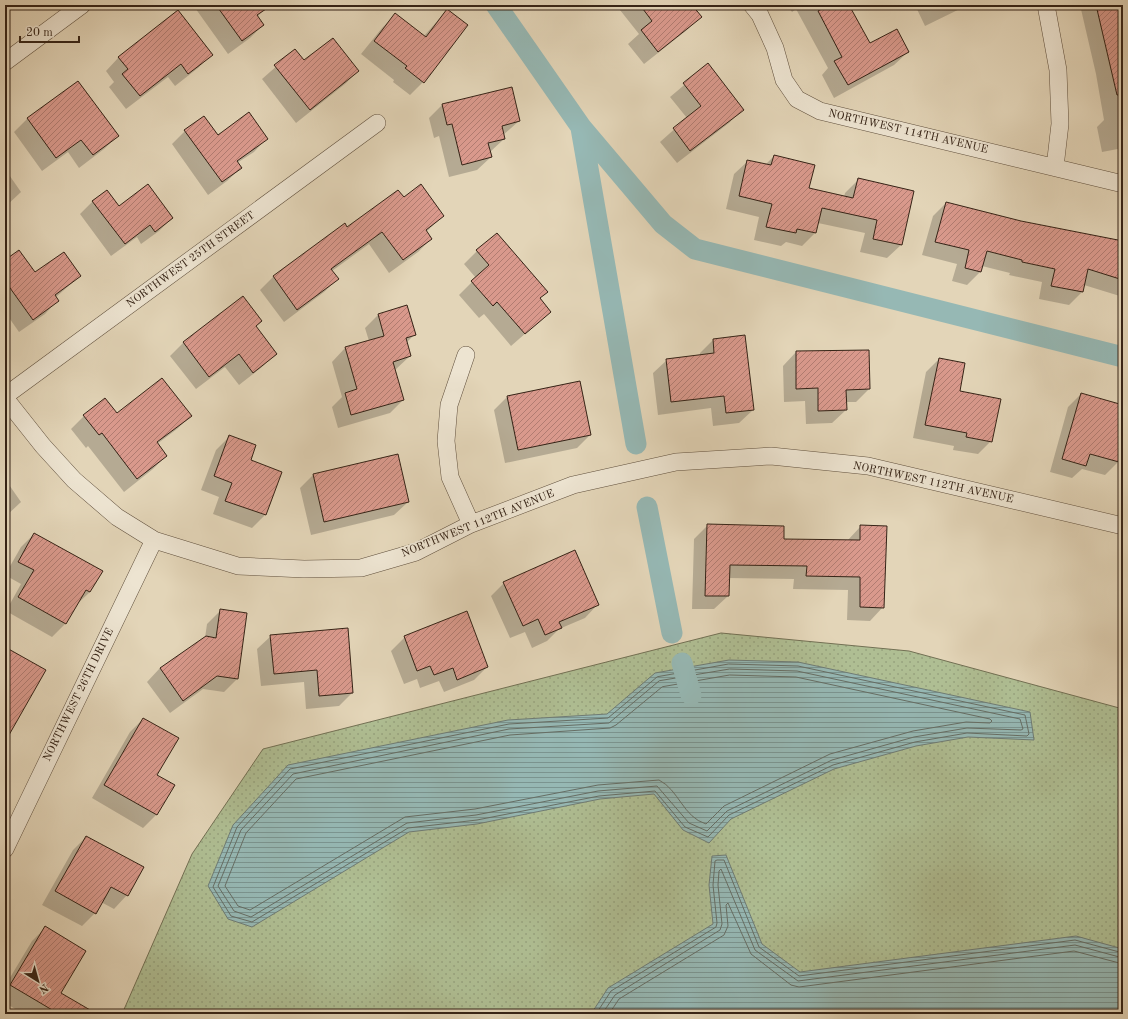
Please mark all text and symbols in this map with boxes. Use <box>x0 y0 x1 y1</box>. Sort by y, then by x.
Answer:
scale bar <box>20 18 79 44</box>
text: 20 m <box>26 27 53 39</box>
street label: NORTHWEST 114TH AVENUE <box>827 108 989 156</box>
street label: NORTHWEST 25TH STREET <box>125 210 257 310</box>
street label: NORTHWEST 112TH AVENUE <box>852 461 1014 505</box>
street label: NORTHWEST 112TH AVENUE <box>400 488 556 560</box>
street label: NORTHWEST 26TH DRIVE <box>42 627 116 763</box>
north arrow <box>18 961 58 1001</box>
text: N <box>36 981 50 995</box>

